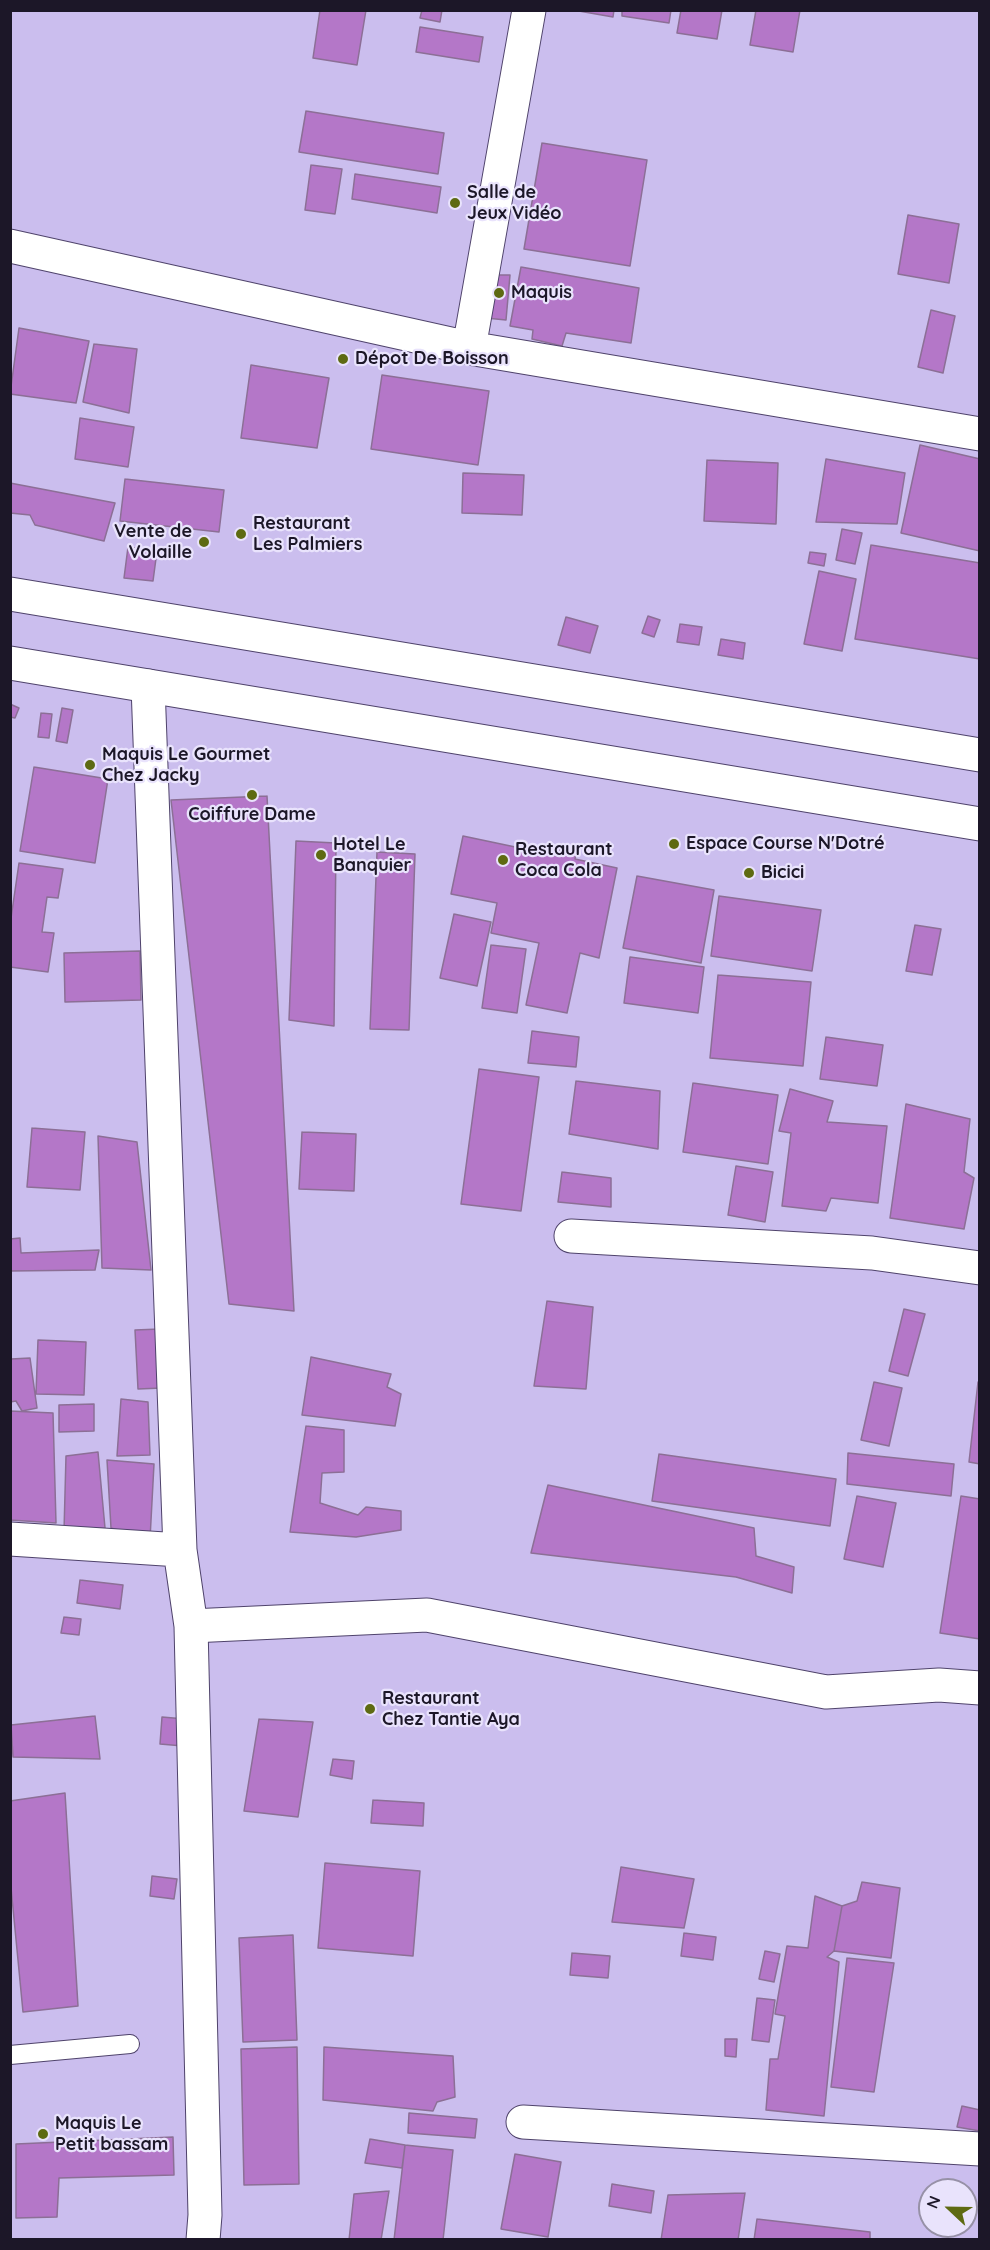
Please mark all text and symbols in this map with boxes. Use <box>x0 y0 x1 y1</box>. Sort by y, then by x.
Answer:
place label: Salle de Jeux Vidéo <box>467 182 562 224</box>
marker: Salle de Jeux Vidéo <box>448 196 462 210</box>
place label: Maquis <box>511 282 572 304</box>
marker: Maquis <box>492 286 506 300</box>
place label: Dépot De Boisson <box>355 348 509 370</box>
marker: Dépot De Boisson <box>336 352 350 366</box>
place label: Restaurant Les Palmiers <box>253 513 362 556</box>
place label: Vente de Volaille <box>114 521 192 564</box>
marker: Restaurant Les Palmiers <box>234 527 248 541</box>
marker: Vente de Volaille <box>197 535 211 549</box>
place label: Maquis Le Gourmet Chez Jacky <box>102 744 270 786</box>
marker: Maquis Le Gourmet Chez Jacky <box>83 758 97 772</box>
marker: Coiffure Dame <box>245 788 259 802</box>
place label: Coiffure Dame <box>188 804 316 826</box>
place label: Espace Course N'Dotré <box>686 833 885 855</box>
place label: Hotel Le Banquier <box>333 834 411 876</box>
marker: Espace Course N'Dotré <box>667 837 681 851</box>
place label: Restaurant Coca Cola <box>515 839 613 882</box>
marker: Hotel Le Banquier <box>314 848 328 862</box>
marker: Restaurant Coca Cola <box>496 853 510 867</box>
place label: Bicici <box>761 862 804 884</box>
marker: Bicici <box>742 866 756 880</box>
place label: Restaurant Chez Tantie Aya <box>382 1688 520 1730</box>
marker: Restaurant Chez Tantie Aya <box>363 1702 377 1716</box>
place label: Maquis Le Petit bassam <box>55 2113 168 2156</box>
marker: Maquis Le Petit bassam <box>36 2127 50 2141</box>
north arrow <box>918 2178 978 2238</box>
text: N <box>922 2193 945 2211</box>

